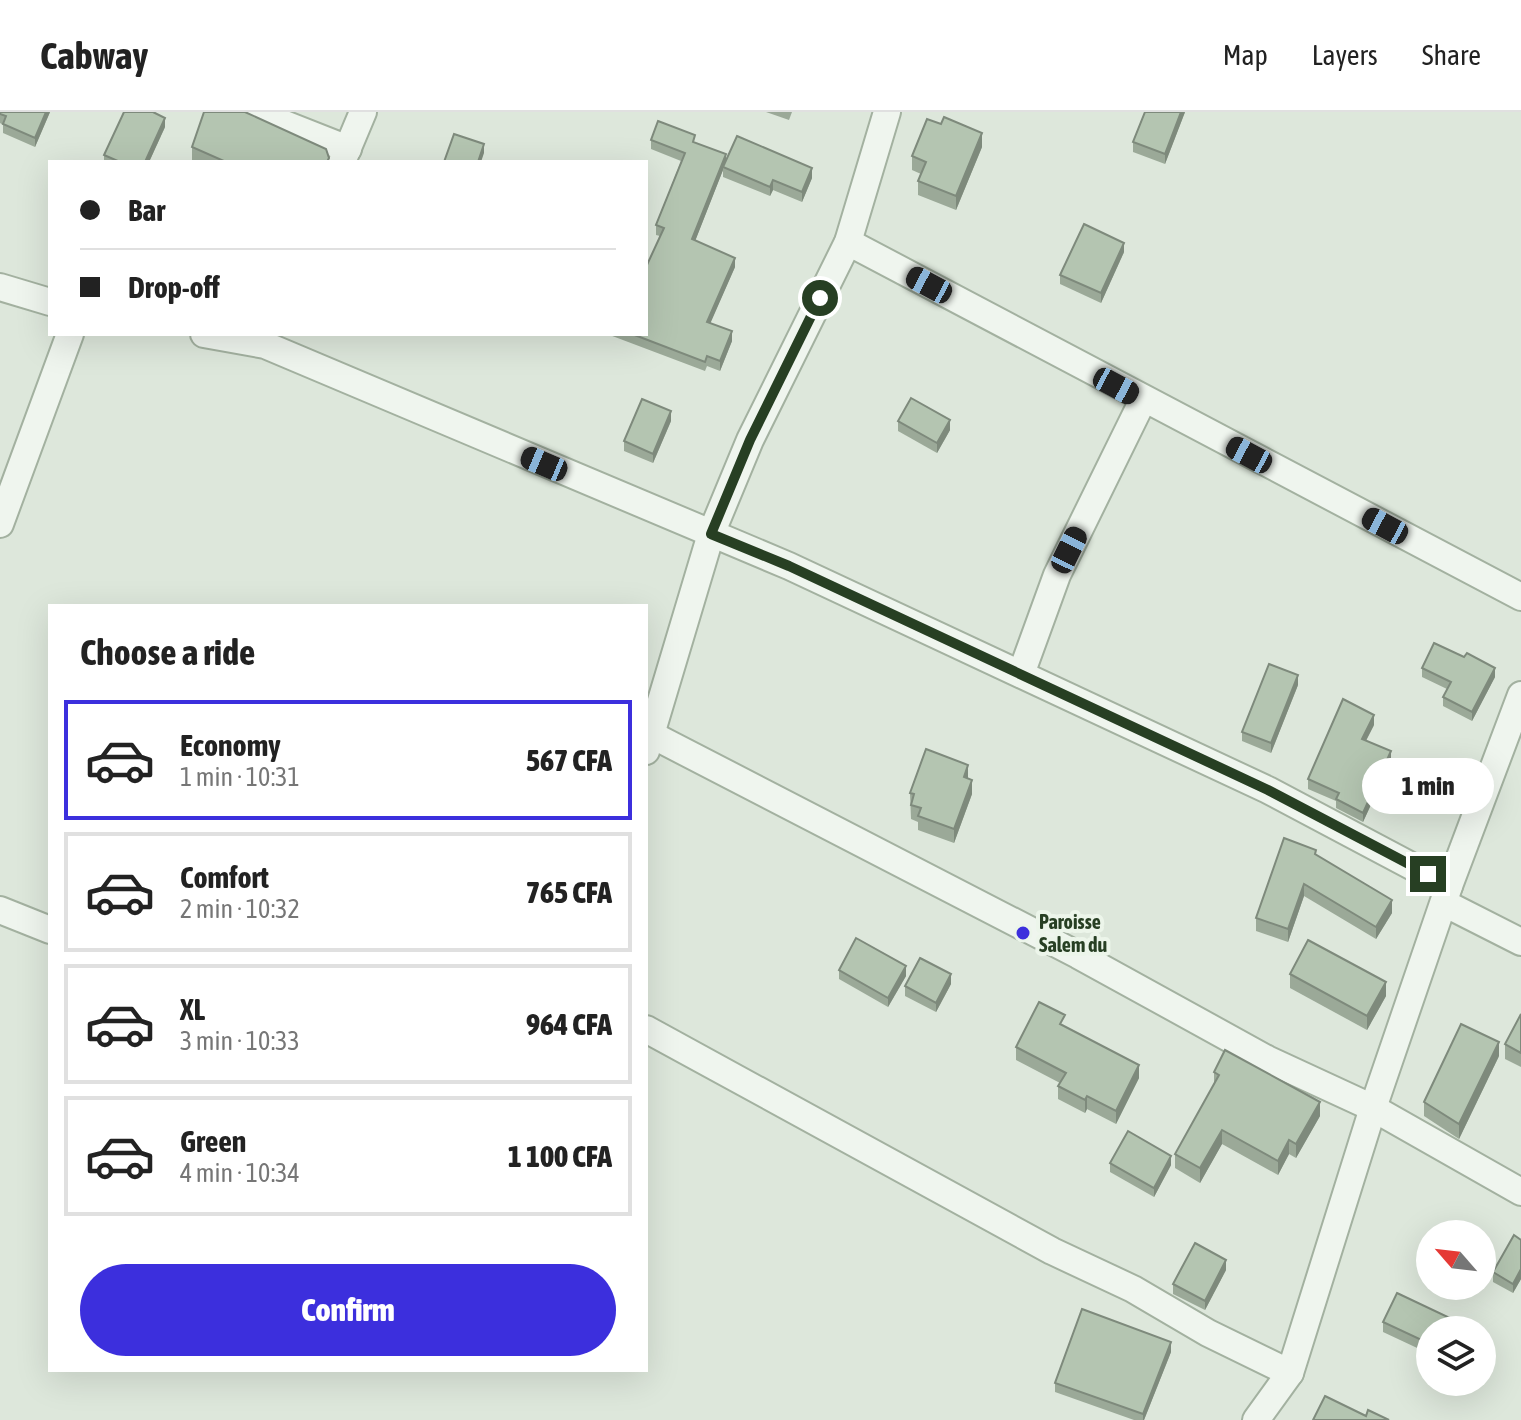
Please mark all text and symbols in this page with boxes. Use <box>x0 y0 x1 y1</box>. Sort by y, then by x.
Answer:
text: Cabway <box>40 34 148 77</box>
text: Map <box>1223 39 1268 71</box>
text: Layers <box>1312 39 1378 71</box>
text: Share <box>1422 39 1481 71</box>
text: Bar <box>128 193 165 227</box>
car <box>902 263 956 307</box>
text: Drop-off <box>128 270 220 304</box>
route start <box>802 280 838 316</box>
car <box>1089 364 1143 408</box>
car <box>1222 433 1276 477</box>
car <box>517 444 571 484</box>
car <box>1358 504 1412 548</box>
car <box>1048 523 1090 577</box>
text: Choose a ride <box>80 631 255 673</box>
icon: car <box>84 724 156 796</box>
text: Economy <box>180 728 281 762</box>
text: 567 CFA <box>526 743 612 777</box>
callout: 1 min <box>1362 758 1494 814</box>
text: 1 min · 10:31 <box>180 762 300 792</box>
text: 1 min <box>1401 771 1455 801</box>
icon: car <box>84 856 156 928</box>
route end <box>1410 856 1446 892</box>
text: Comfort <box>180 860 269 894</box>
text: 765 CFA <box>526 875 612 909</box>
text: 2 min · 10:32 <box>180 894 300 924</box>
place label: Paroisse Salem du <box>1039 910 1108 956</box>
marker: Paroisse Salem du <box>1014 924 1032 942</box>
icon: car <box>84 988 156 1060</box>
text: XL <box>180 992 205 1026</box>
text: 964 CFA <box>526 1007 612 1041</box>
text: 3 min · 10:33 <box>180 1026 300 1056</box>
icon: car <box>84 1120 156 1192</box>
text: Green <box>180 1124 246 1158</box>
text: 1 100 CFA <box>508 1139 612 1173</box>
text: 4 min · 10:34 <box>180 1158 300 1188</box>
north arrow <box>1416 1220 1496 1300</box>
map controls <box>1416 1220 1496 1396</box>
button: Confirm <box>80 1264 616 1356</box>
button: layers <box>1416 1316 1496 1396</box>

